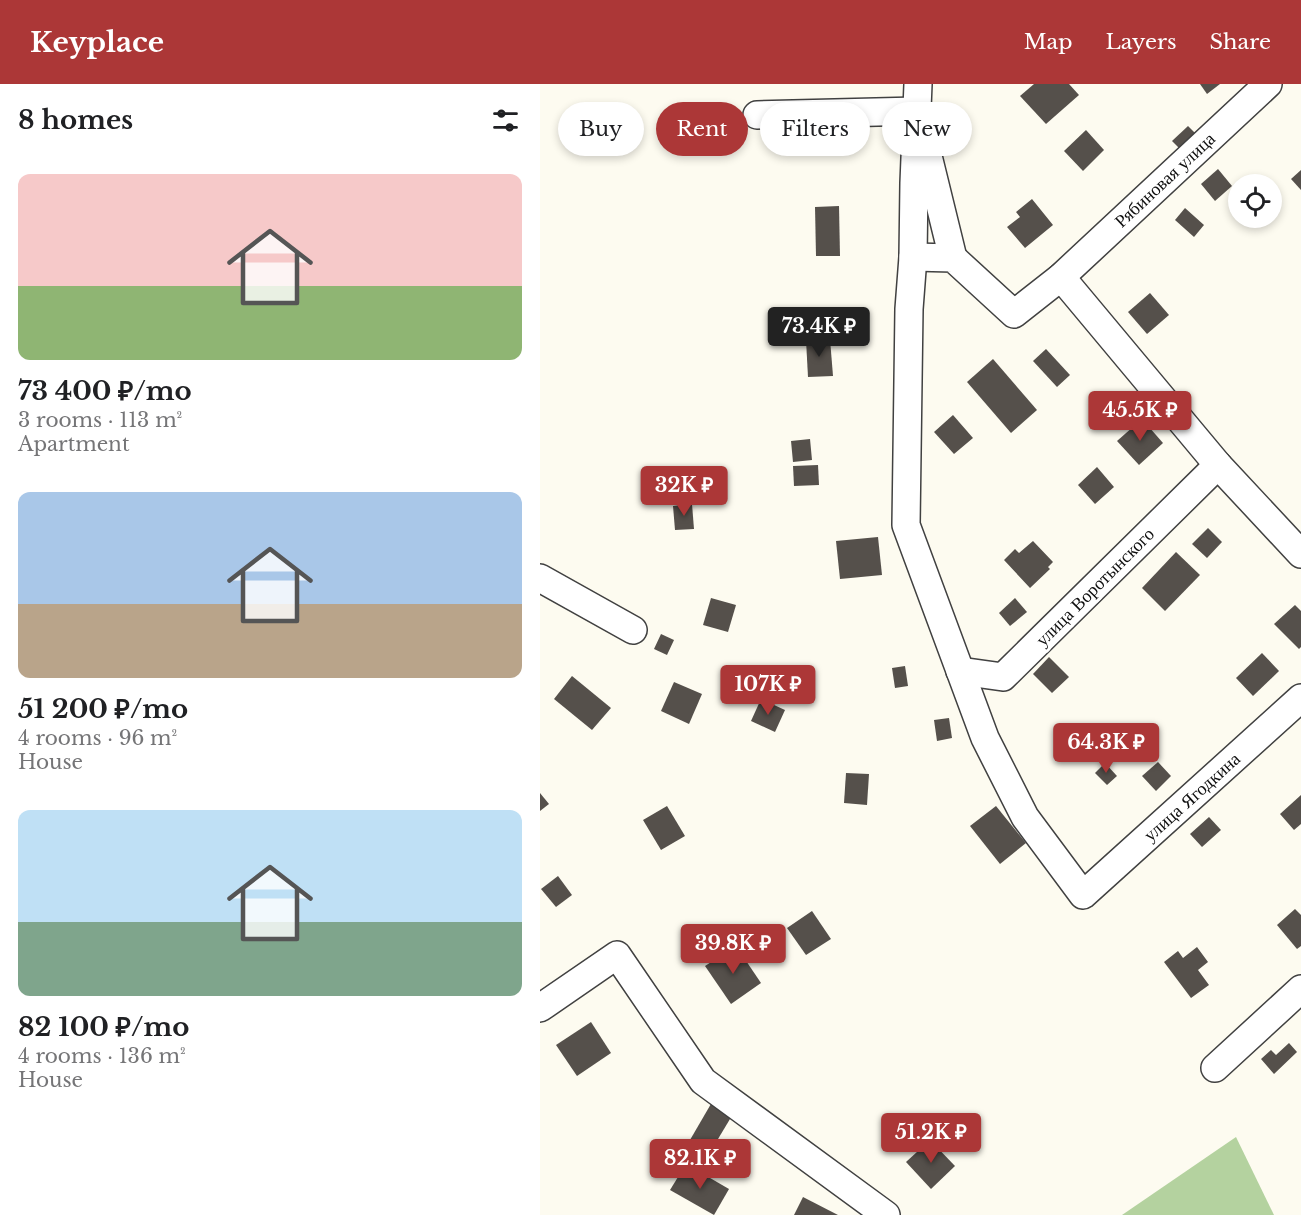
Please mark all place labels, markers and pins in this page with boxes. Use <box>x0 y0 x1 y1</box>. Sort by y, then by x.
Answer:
pin: 73.4K ₽ <box>764 307 874 358</box>
pin: 45.5K ₽ <box>1085 391 1195 442</box>
pin: 32K ₽ <box>642 466 726 517</box>
pin: 107K ₽ <box>719 665 817 716</box>
pin: 64.3K ₽ <box>1051 723 1161 774</box>
pin: 39.8K ₽ <box>678 924 788 975</box>
pin: 51.2K ₽ <box>876 1113 986 1164</box>
pin: 82.1K ₽ <box>645 1139 755 1190</box>

